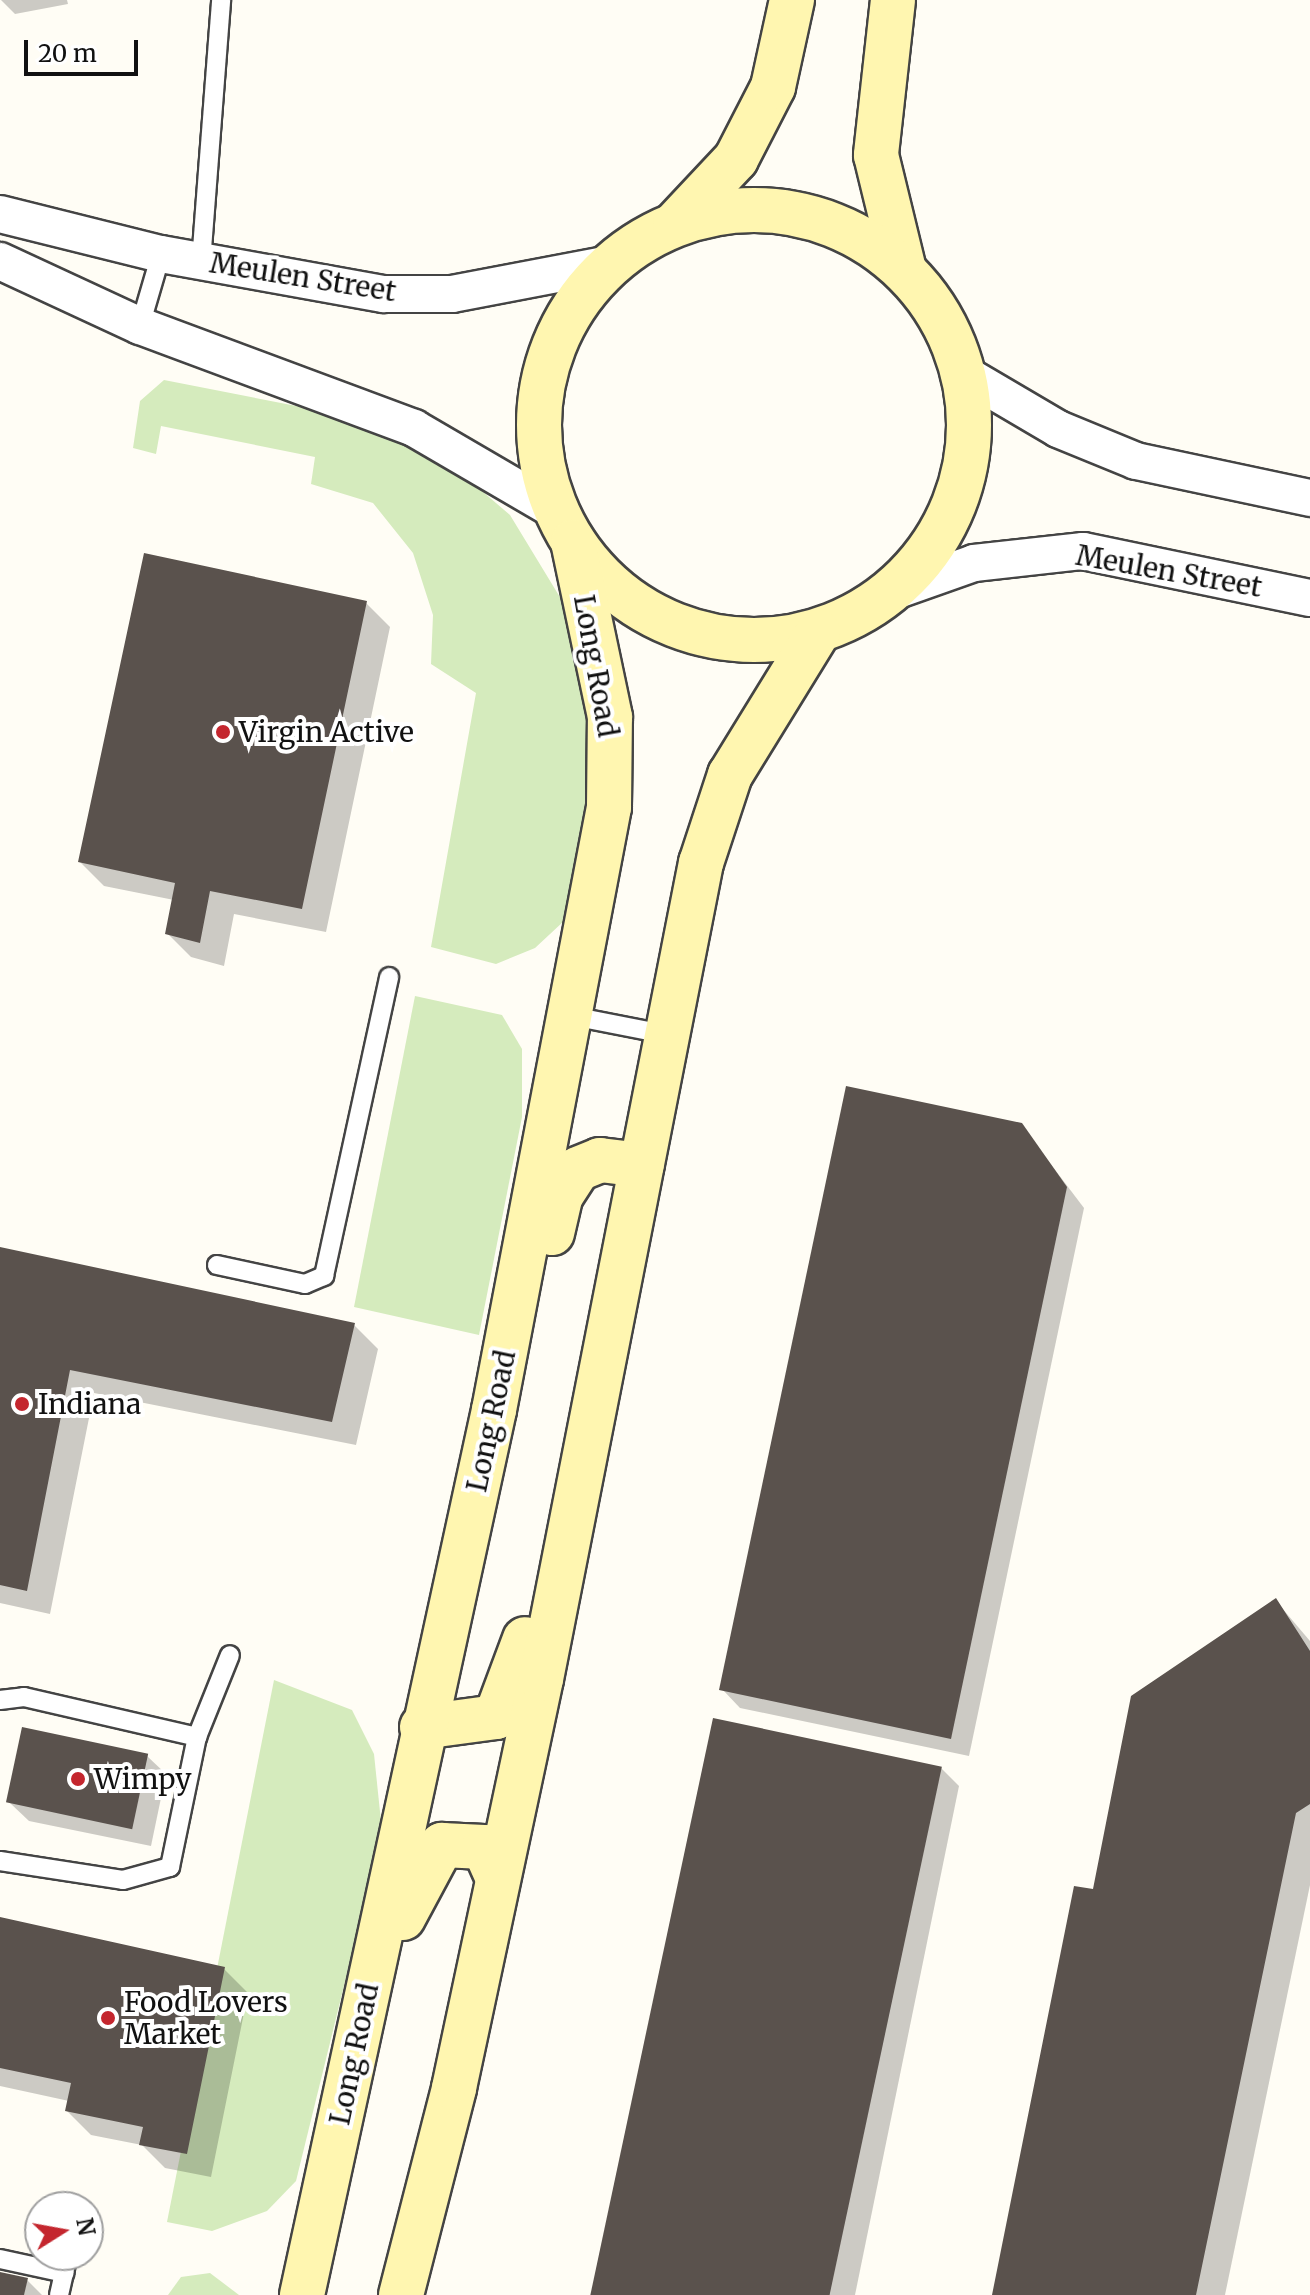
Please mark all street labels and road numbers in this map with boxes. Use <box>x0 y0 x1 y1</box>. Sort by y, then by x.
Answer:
street label: Meulen Street <box>207 246 399 308</box>
street label: Meulen Street <box>1073 538 1265 604</box>
street label: Long Road <box>567 592 625 740</box>
street label: Long Road <box>460 1347 522 1495</box>
street label: Long Road <box>323 1980 385 2128</box>

